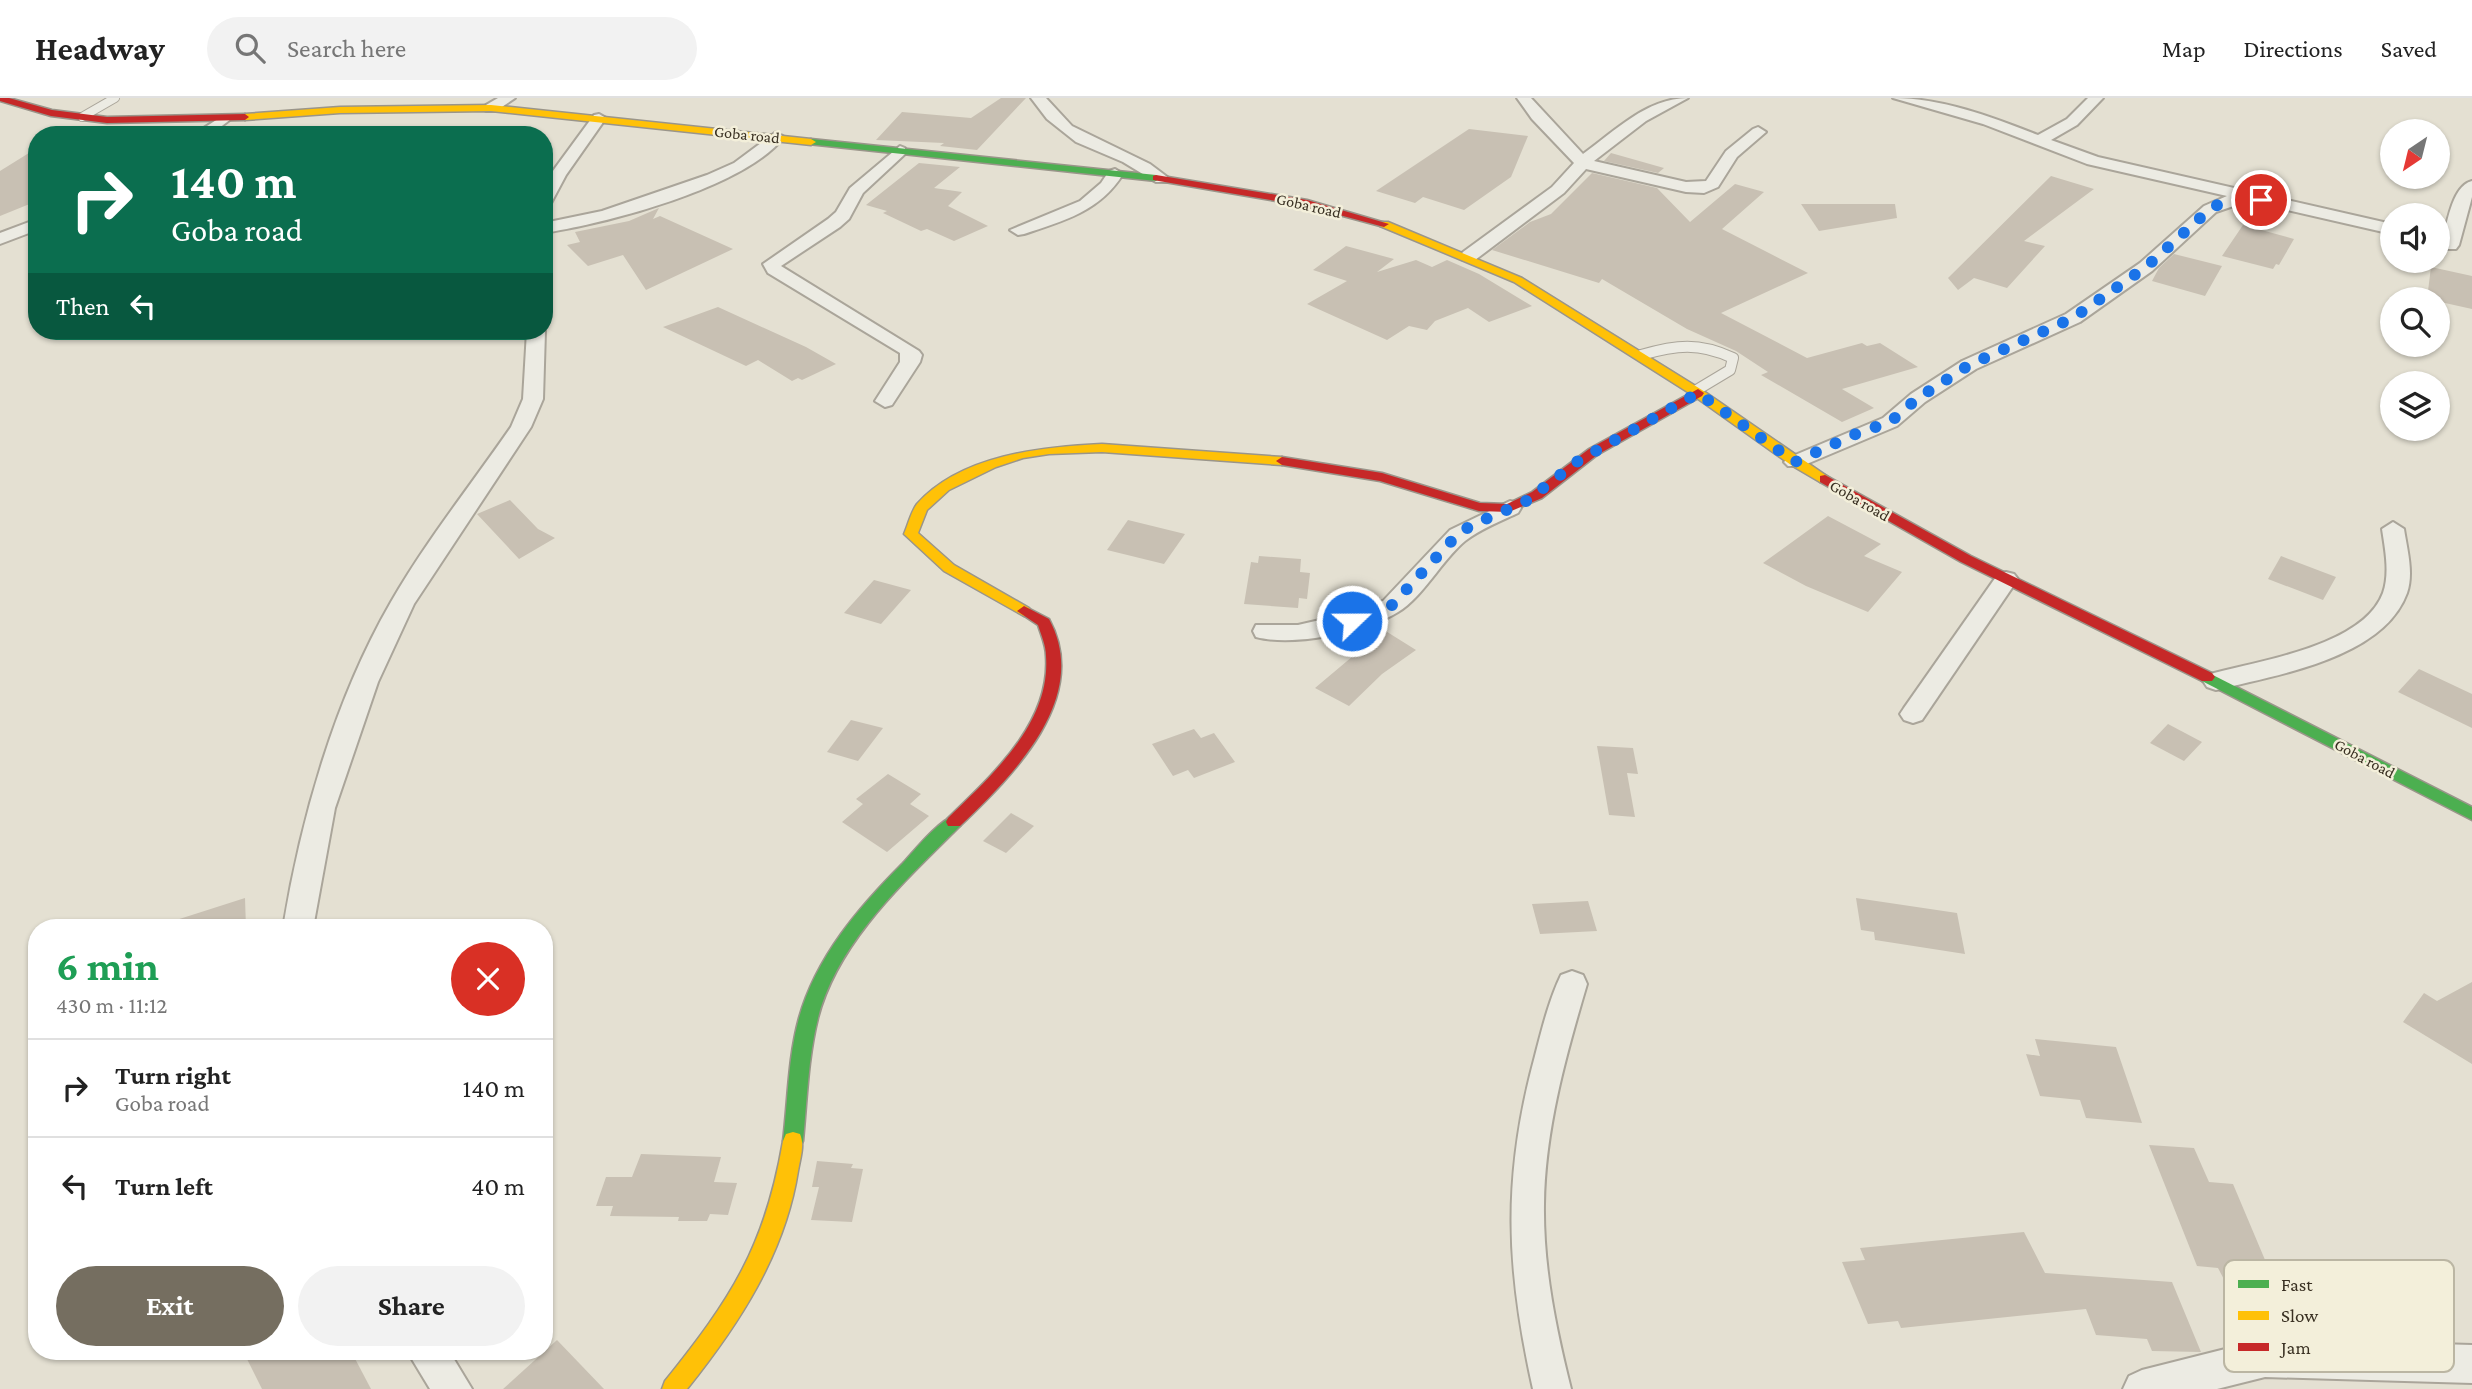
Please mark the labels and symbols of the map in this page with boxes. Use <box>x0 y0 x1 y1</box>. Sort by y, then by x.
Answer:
north arrow <box>2380 119 2450 189</box>
street label: Goba road <box>713 123 781 146</box>
pin <box>2231 170 2291 230</box>
street label: Goba road <box>1275 190 1343 221</box>
street label: Goba road <box>1827 477 1893 525</box>
position arrow <box>1315 584 1389 658</box>
street label: Goba road <box>2332 735 2398 782</box>
legend <box>2224 1260 2454 1372</box>
text: Fast <box>2281 1274 2313 1295</box>
text: Slow <box>2281 1305 2318 1326</box>
text: Jam <box>2279 1337 2311 1358</box>

